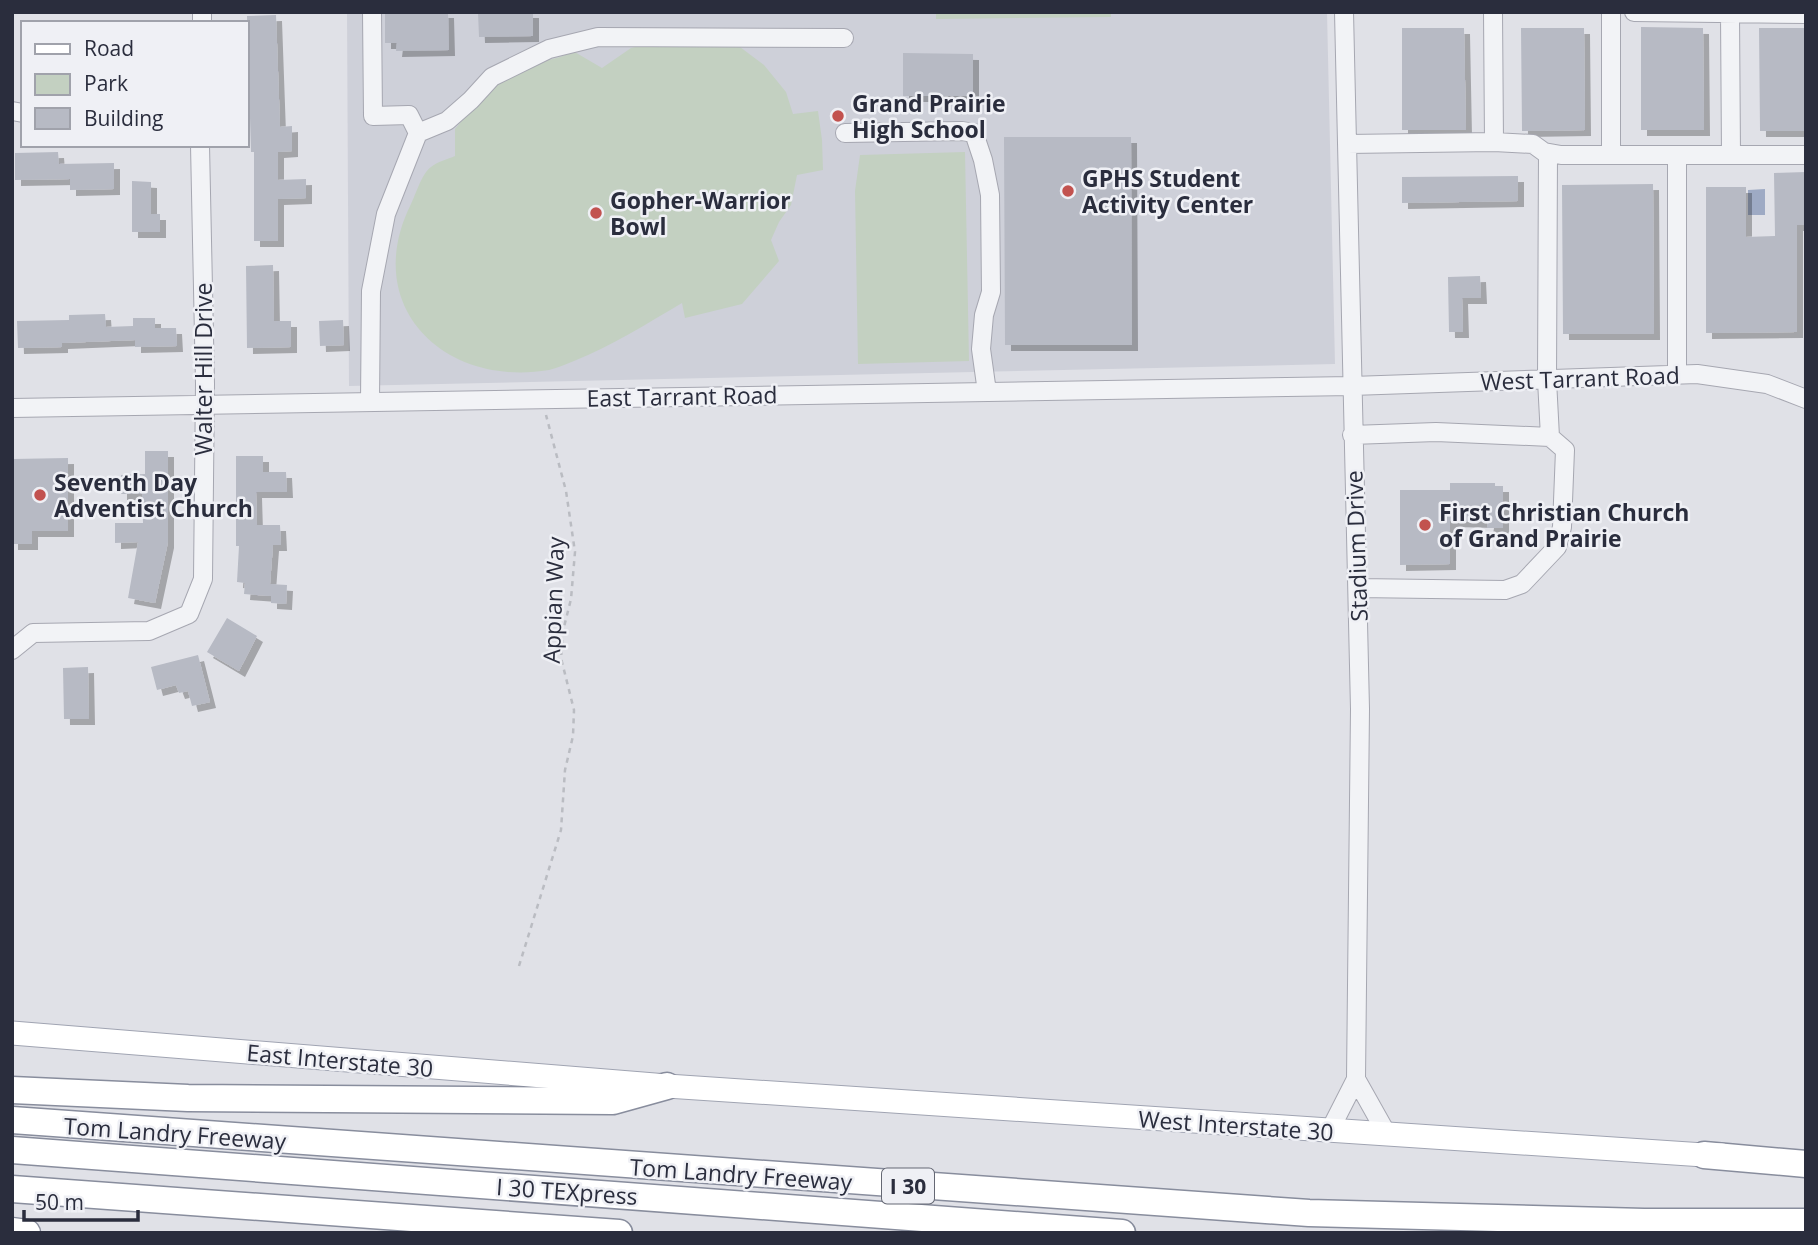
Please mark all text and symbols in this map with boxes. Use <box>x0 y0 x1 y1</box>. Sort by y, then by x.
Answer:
legend <box>21 21 248 147</box>
text: Road <box>84 34 134 62</box>
text: Park <box>84 69 128 97</box>
place label: Grand Prairie High School <box>852 87 1006 145</box>
text: Building <box>84 104 163 132</box>
marker: Grand Prairie High School <box>830 108 846 124</box>
place label: GPHS Student Activity Center <box>1082 162 1253 220</box>
marker: GPHS Student Activity Center <box>1060 183 1076 199</box>
place label: Gopher-Warrior Bowl <box>610 184 791 242</box>
marker: Gopher-Warrior Bowl <box>588 205 604 221</box>
street label: Walter Hill Drive <box>187 283 219 455</box>
street label: West Tarrant Road <box>1480 359 1680 397</box>
street label: East Tarrant Road <box>586 378 778 414</box>
place label: Seventh Day Adventist Church <box>54 466 253 524</box>
street label: Stadium Drive <box>1337 470 1375 622</box>
marker: Seventh Day Adventist Church <box>32 487 48 503</box>
place label: First Christian Church of Grand Prairie <box>1439 496 1689 554</box>
marker: First Christian Church of Grand Prairie <box>1417 517 1433 533</box>
street label: Appian Way <box>535 536 571 664</box>
street label: East Interstate 30 <box>245 1036 435 1084</box>
street label: West Interstate 30 <box>1137 1102 1335 1148</box>
street label: Tom Landry Freeway <box>63 1109 288 1157</box>
street label: Tom Landry Freeway <box>629 1150 854 1198</box>
road number: I 30 <box>882 1168 934 1204</box>
street label: I 30 TEXpress <box>495 1170 639 1212</box>
scale bar <box>24 1178 138 1222</box>
text: 50 m <box>35 1188 84 1216</box>

